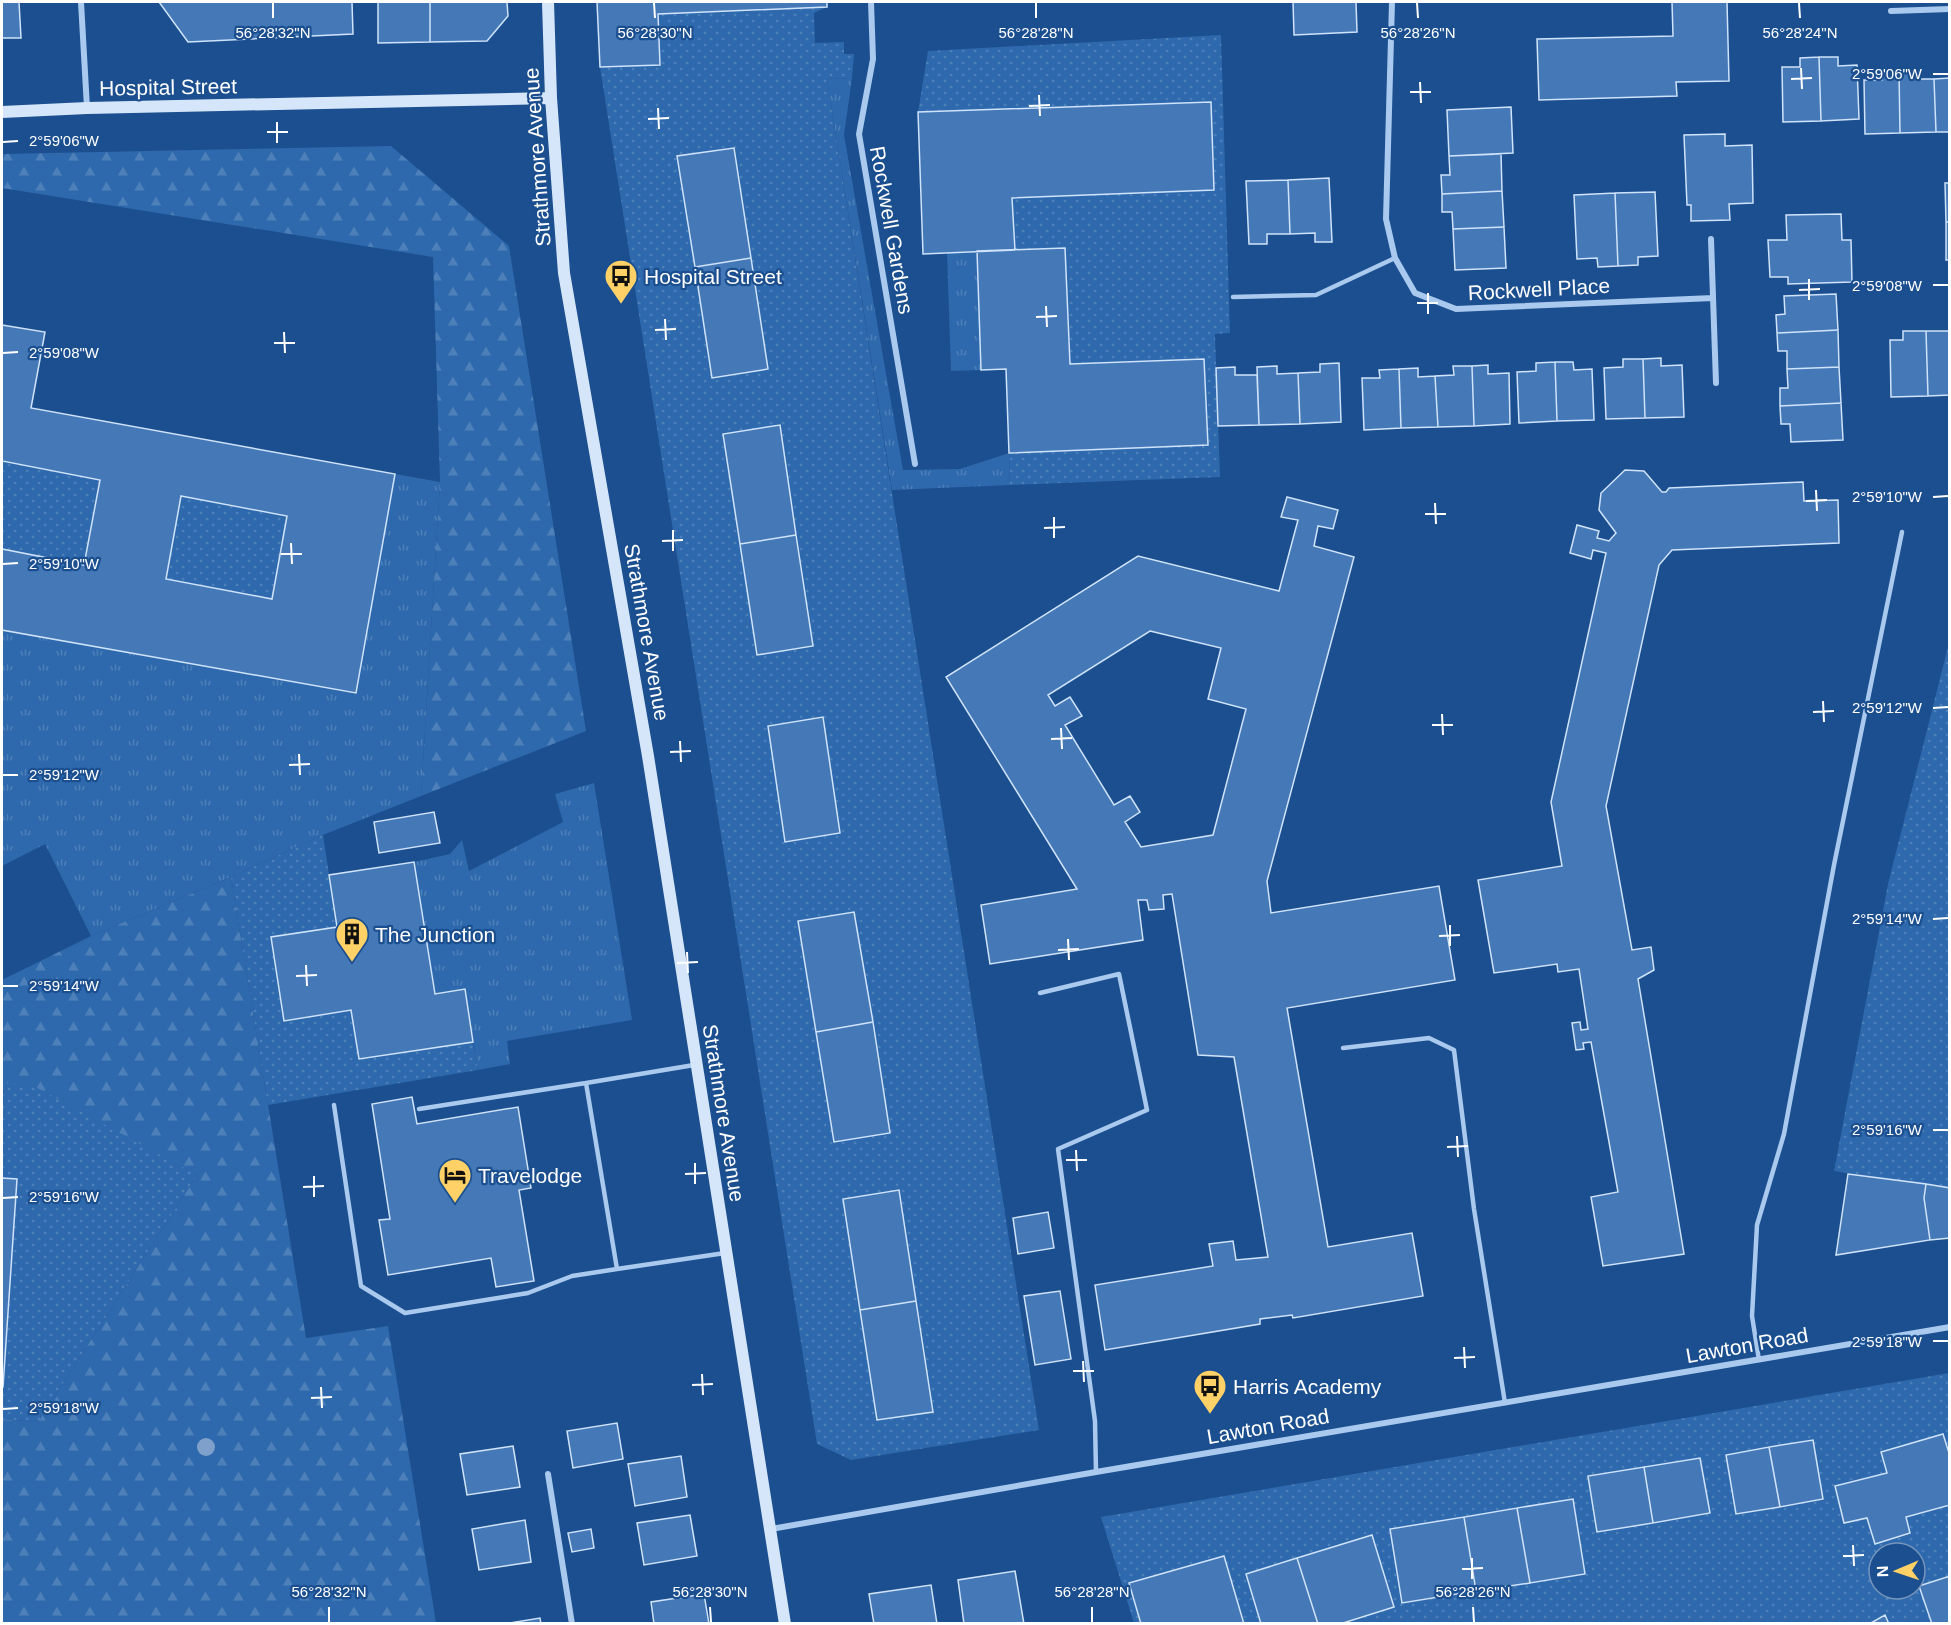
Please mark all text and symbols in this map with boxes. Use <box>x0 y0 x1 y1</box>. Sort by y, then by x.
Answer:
text: 56°28'32"N <box>235 24 311 41</box>
text: 56°28'30"N <box>617 24 693 41</box>
text: 56°28'28"N <box>998 24 1074 41</box>
text: 56°28'26"N <box>1380 24 1456 41</box>
text: 56°28'24"N <box>1762 24 1838 41</box>
text: 2°59'06"W <box>1852 65 1923 82</box>
street label: Strathmore Avenue <box>519 67 555 247</box>
street label: Hospital Street <box>99 74 237 100</box>
text: 2°59'06"W <box>29 132 100 149</box>
street label: Rockwell Gardens <box>866 144 918 316</box>
bus stop icon: Hospital Street <box>603 258 639 305</box>
place label: Hospital Street <box>644 265 782 288</box>
street label: Rockwell Place <box>1467 274 1611 304</box>
text: 2°59'08"W <box>1852 277 1923 294</box>
text: 2°59'08"W <box>29 344 100 361</box>
text: 2°59'10"W <box>1852 488 1923 505</box>
street label: Strathmore Avenue <box>620 542 674 722</box>
text: 2°59'10"W <box>29 555 100 572</box>
text: 2°59'12"W <box>1852 699 1923 716</box>
text: 2°59'12"W <box>29 766 100 783</box>
text: 2°59'14"W <box>1852 910 1923 927</box>
building icon: The Junction <box>334 916 370 963</box>
place label: The Junction <box>375 923 495 946</box>
text: 2°59'14"W <box>29 977 100 994</box>
street label: Strathmore Avenue <box>699 1023 749 1203</box>
text: 2°59'16"W <box>1852 1121 1923 1138</box>
hotel icon: Travelodge <box>437 1157 473 1204</box>
place label: Travelodge <box>478 1164 582 1187</box>
text: 2°59'16"W <box>29 1188 100 1205</box>
street label: Lawton Road <box>1684 1323 1810 1367</box>
text: 2°59'18"W <box>1852 1333 1923 1350</box>
bus stop icon: Harris Academy <box>1192 1368 1228 1415</box>
place label: Harris Academy <box>1233 1375 1382 1398</box>
text: 2°59'18"W <box>29 1399 100 1416</box>
street label: Lawton Road <box>1205 1404 1331 1448</box>
north arrow <box>1867 1541 1927 1601</box>
text: N <box>1874 1565 1891 1578</box>
text: 56°28'32"N <box>291 1583 367 1600</box>
text: 56°28'30"N <box>672 1583 748 1600</box>
text: 56°28'28"N <box>1054 1583 1130 1600</box>
text: 56°28'26"N <box>1435 1583 1511 1600</box>

